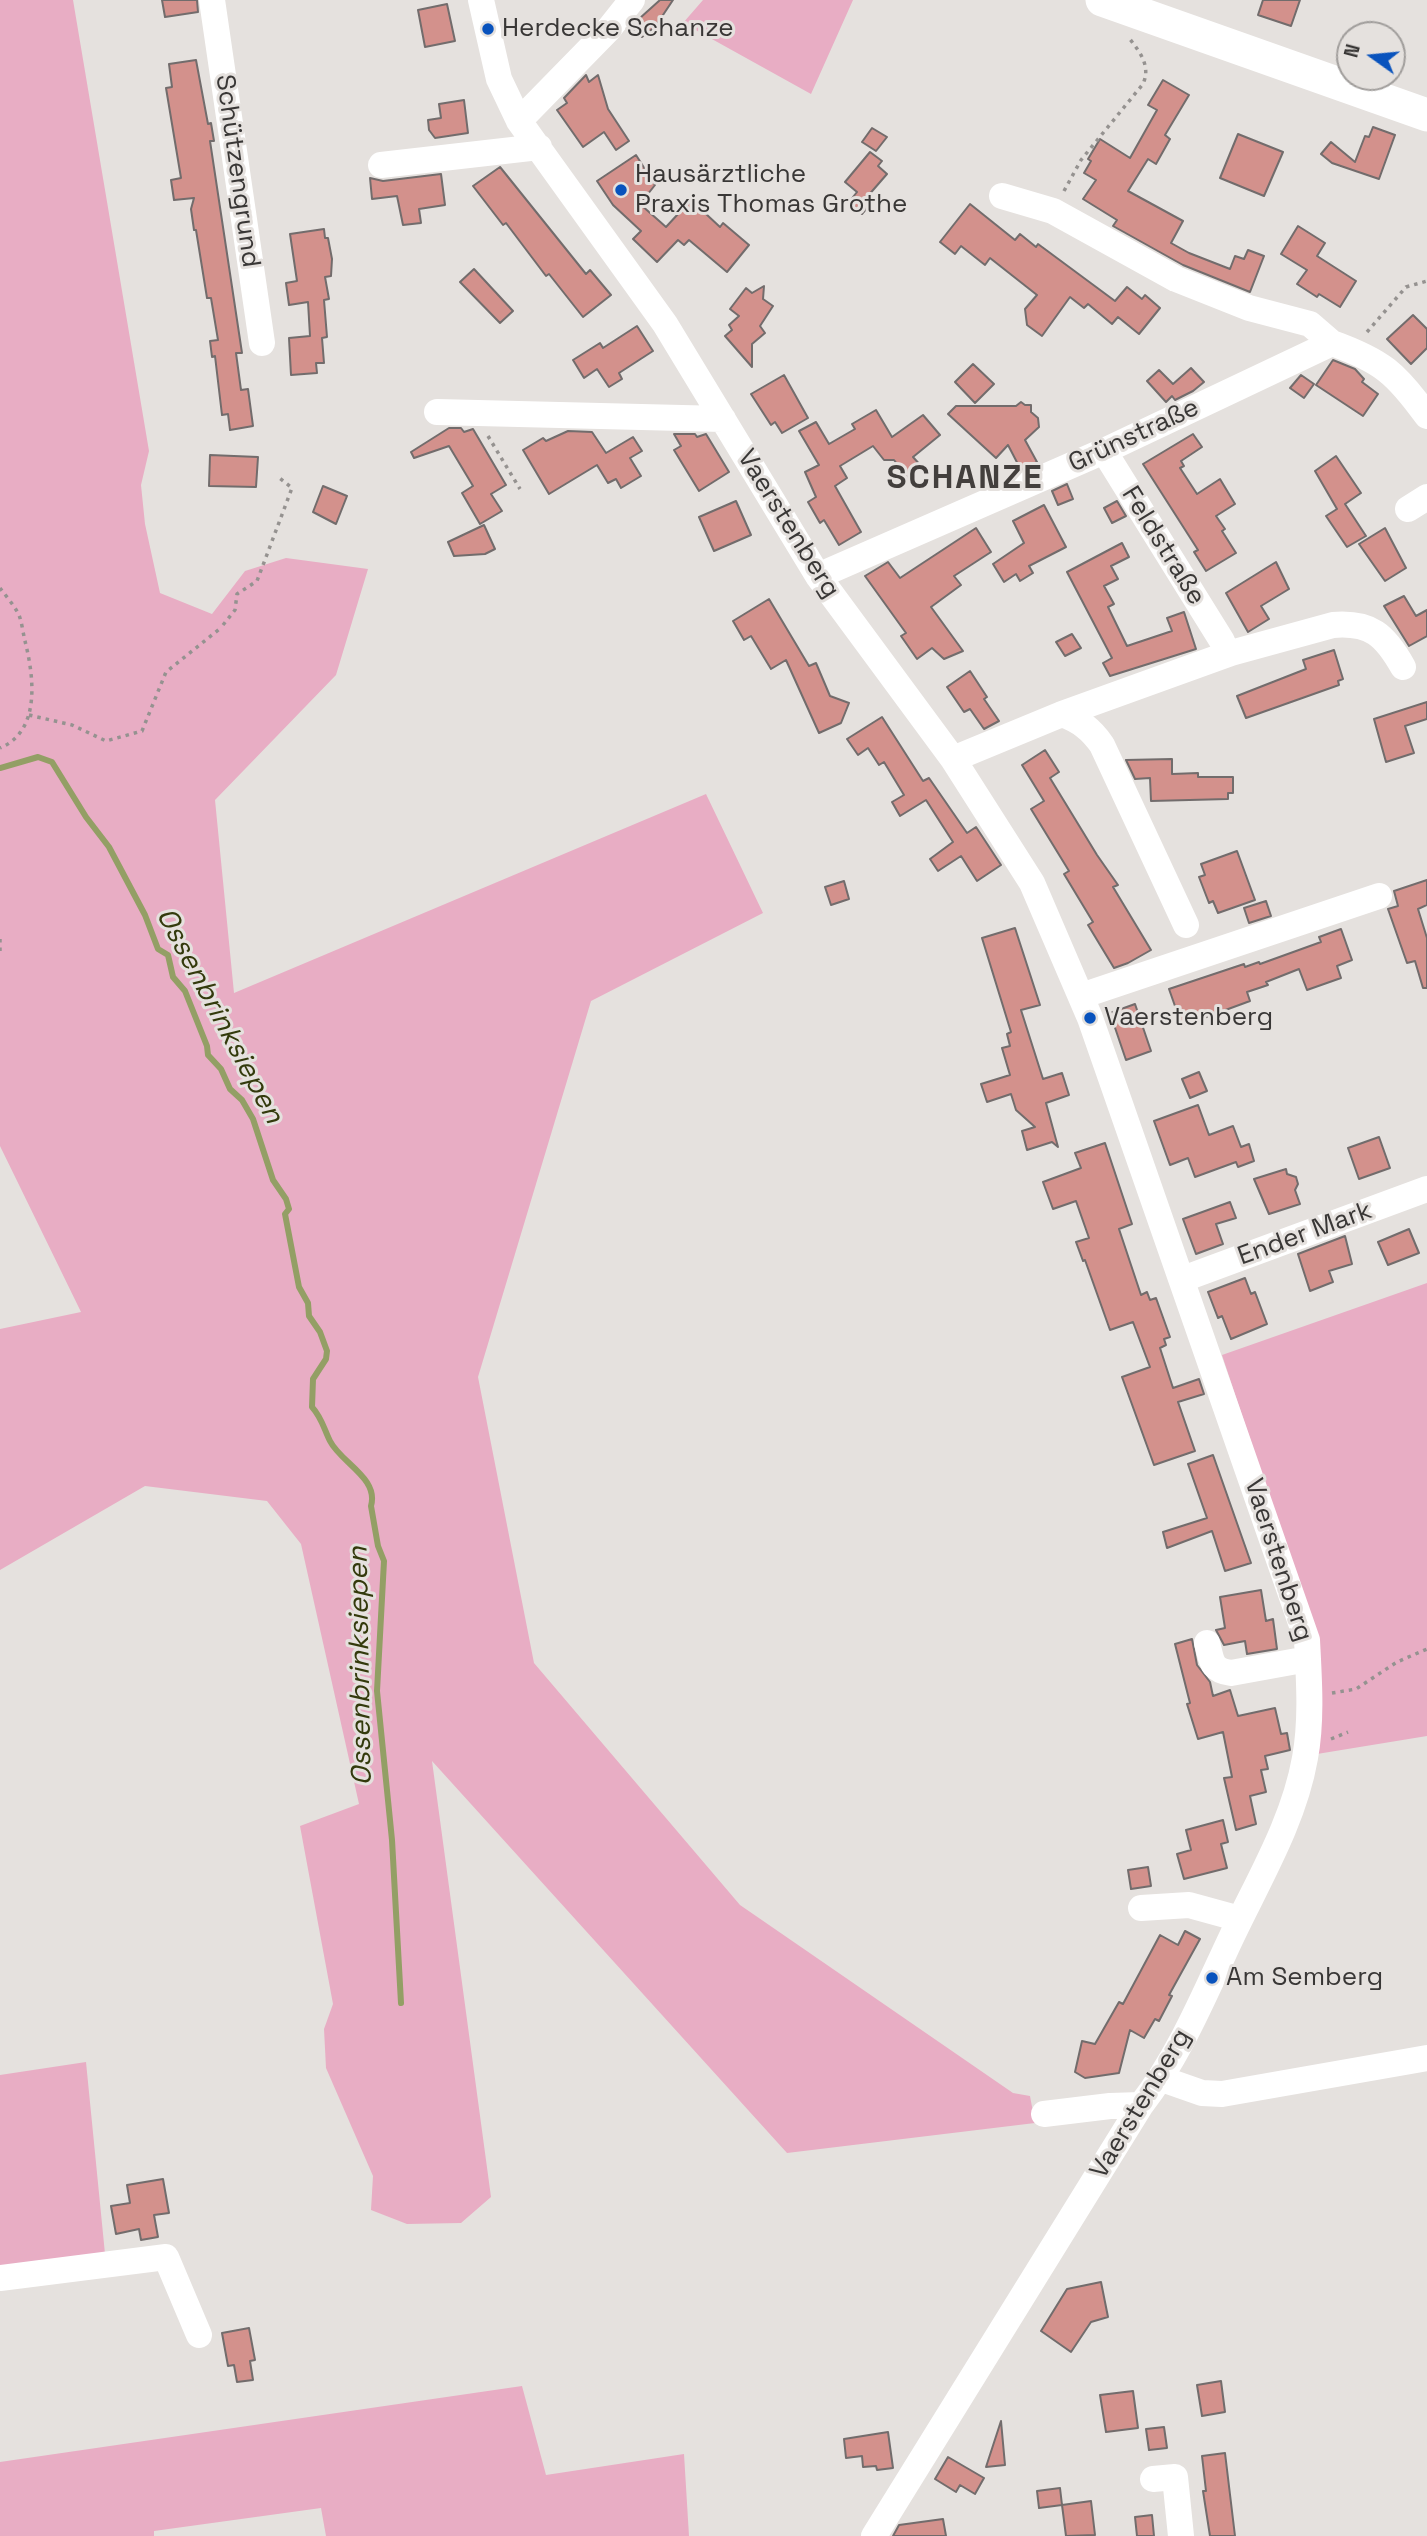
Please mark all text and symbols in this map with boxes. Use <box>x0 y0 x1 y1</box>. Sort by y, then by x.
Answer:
place label: Herdecke Schanze <box>502 13 734 45</box>
marker: Herdecke Schanze <box>480 21 496 37</box>
north arrow <box>1336 21 1406 91</box>
text: N <box>1338 42 1366 60</box>
street label: Schützengrund <box>208 73 266 269</box>
place label: Hausärztliche Praxis Thomas Grothe <box>635 159 907 220</box>
marker: Hausärztliche Praxis Thomas Grothe <box>613 182 629 198</box>
street label: Grünstraße <box>1064 392 1204 480</box>
street label: Vaerstenberg <box>730 444 846 604</box>
district label: SCHANZE <box>887 459 1043 499</box>
street label: Feldstraße <box>1114 481 1212 611</box>
water label: Ossenbrinksiepen <box>148 902 290 1130</box>
place label: Vaerstenberg <box>1104 1002 1273 1034</box>
marker: Vaerstenberg <box>1082 1010 1098 1026</box>
street label: Ender Mark <box>1234 1195 1376 1273</box>
street label: Vaerstenberg <box>1237 1475 1319 1645</box>
water label: Ossenbrinksiepen <box>342 1546 380 1786</box>
place label: Am Semberg <box>1226 1962 1383 1994</box>
marker: Am Semberg <box>1204 1970 1220 1986</box>
street label: Vaerstenberg <box>1084 2023 1198 2185</box>

